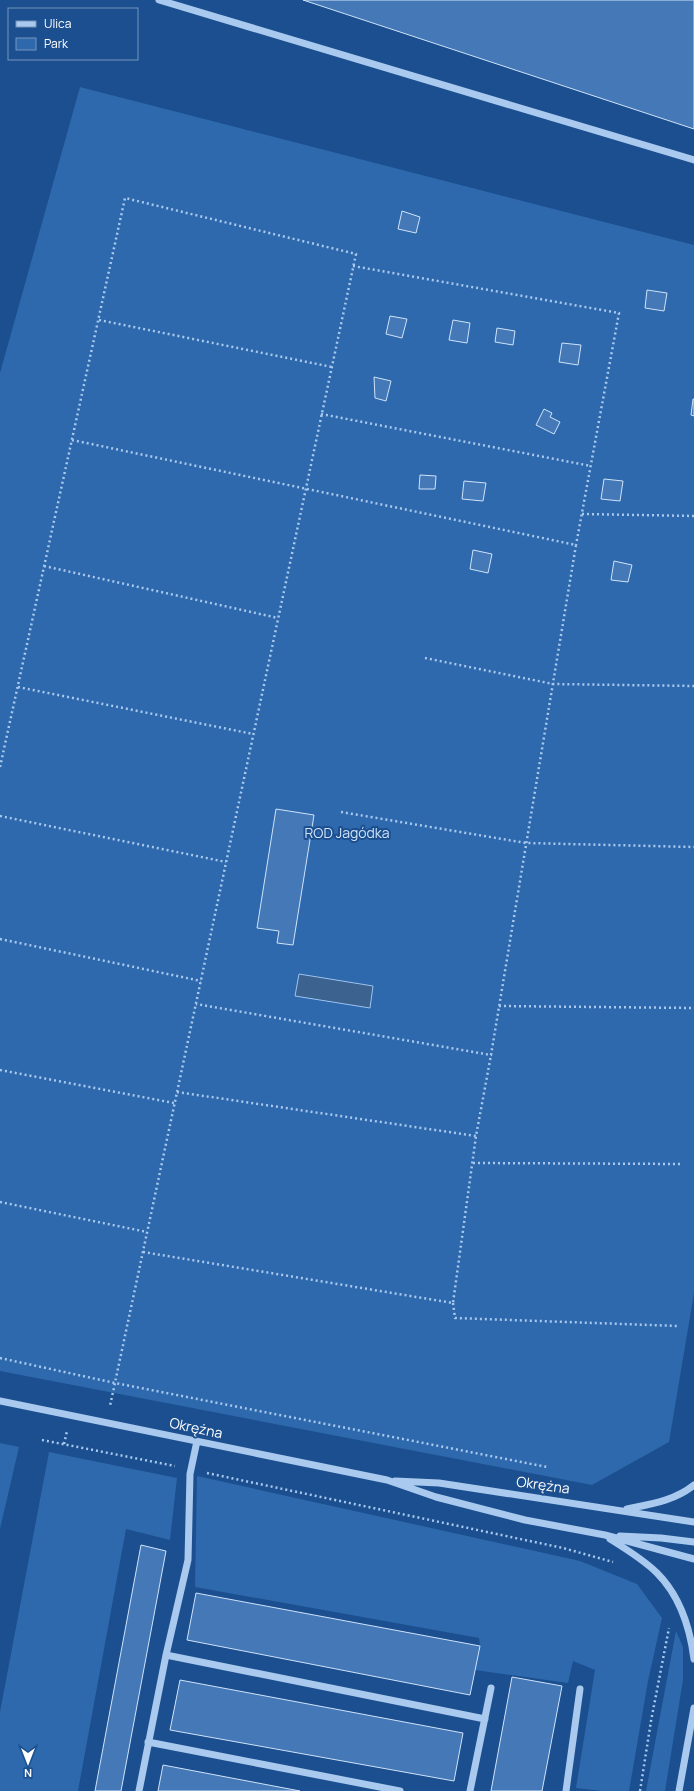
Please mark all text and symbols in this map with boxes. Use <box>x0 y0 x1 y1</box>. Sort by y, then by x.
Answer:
legend <box>8 8 138 60</box>
text: Ulica <box>44 15 71 32</box>
text: Park <box>44 35 69 52</box>
park label: ROD Jagódka <box>304 823 390 842</box>
street label: Okrężna <box>168 1413 224 1442</box>
street label: Okrężna <box>515 1471 571 1498</box>
north arrow <box>8 1743 48 1783</box>
text: N <box>24 1766 32 1781</box>

